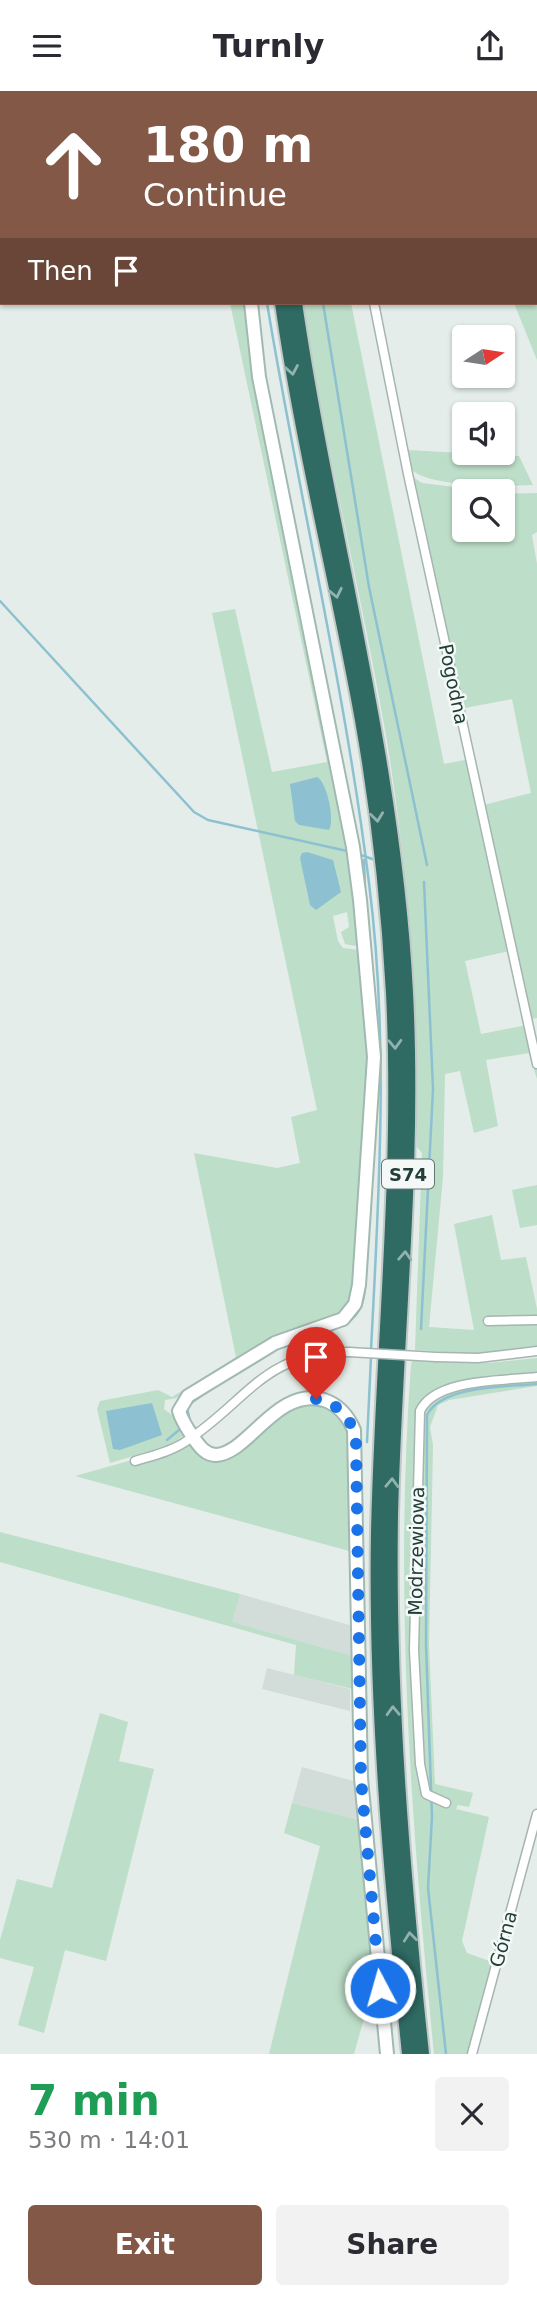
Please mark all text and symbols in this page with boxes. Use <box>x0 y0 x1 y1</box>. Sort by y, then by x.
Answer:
icon: menu <box>28 27 66 65</box>
text: Turnly <box>213 27 324 65</box>
icon: share <box>471 27 509 65</box>
text: 180 m <box>143 117 313 174</box>
icon: ahead <box>28 119 119 210</box>
text: Continue <box>143 176 287 214</box>
icon: arrive <box>107 252 145 290</box>
text: Then <box>28 256 93 286</box>
north arrow <box>452 325 514 389</box>
map controls <box>452 325 515 542</box>
one-way arrow <box>284 364 299 376</box>
button: sound <box>452 402 515 465</box>
button: search <box>452 479 515 542</box>
one-way arrow <box>328 587 343 599</box>
street label: Pogodna <box>435 642 473 726</box>
one-way arrow <box>369 811 384 823</box>
one-way arrow <box>388 1039 403 1050</box>
road number: S74 <box>382 1159 434 1189</box>
one-way arrow <box>397 1250 412 1261</box>
pin <box>286 1327 346 1399</box>
icon: arrive <box>297 1338 335 1376</box>
one-way arrow <box>385 1477 400 1488</box>
street label: Modrzewiowa <box>404 1486 428 1616</box>
one-way arrow <box>386 1705 401 1716</box>
street label: Górna <box>485 1908 521 1970</box>
one-way arrow <box>403 1932 418 1943</box>
position arrow <box>343 1951 417 2025</box>
text: 7 min <box>28 2076 160 2125</box>
button: close <box>435 2077 509 2151</box>
text: 530 m · 14:01 <box>28 2127 190 2153</box>
button: Exit <box>28 2205 262 2285</box>
button: Share <box>276 2205 509 2285</box>

